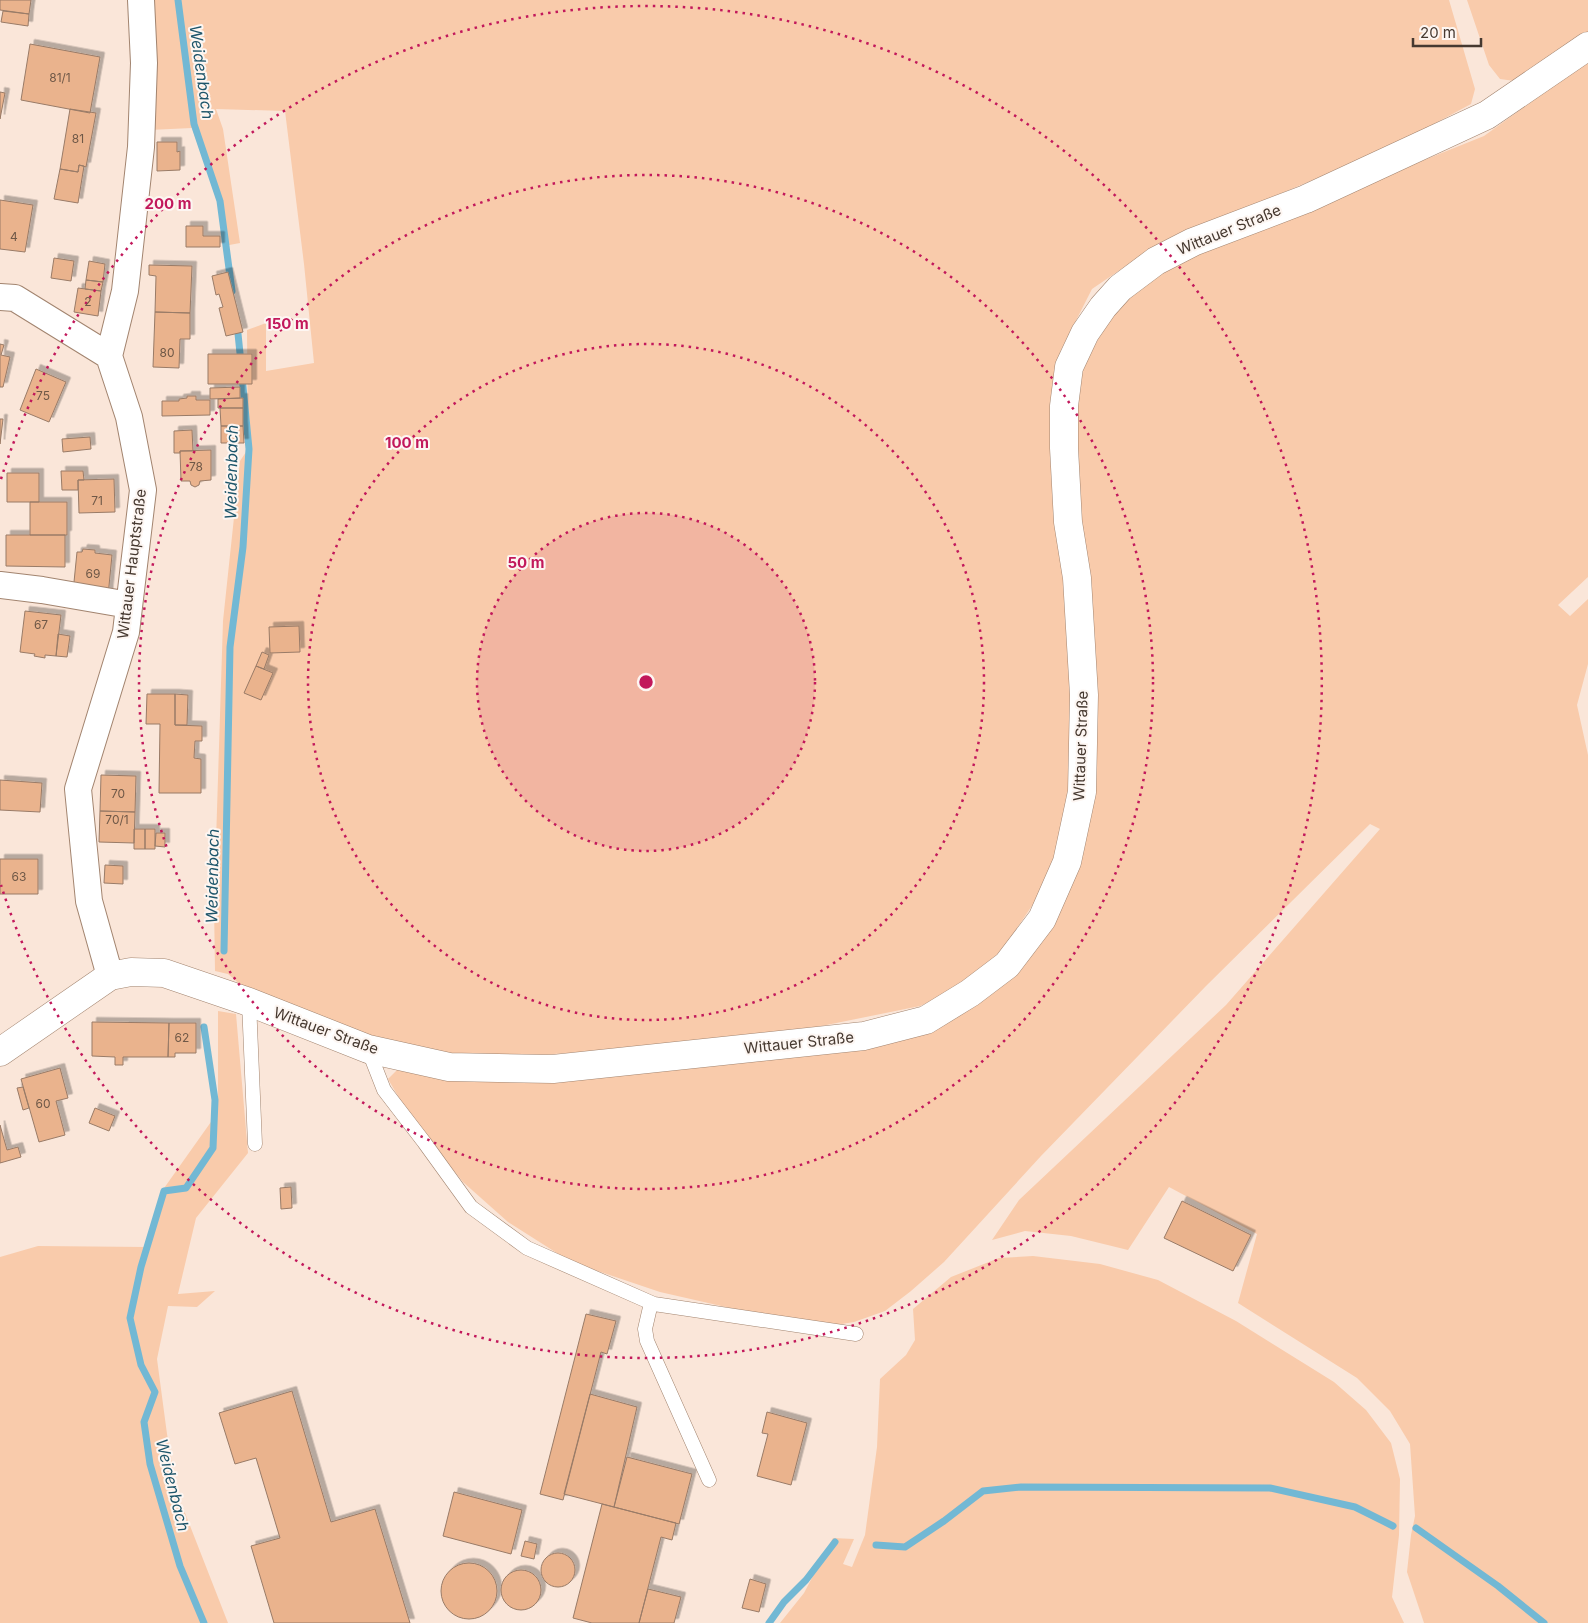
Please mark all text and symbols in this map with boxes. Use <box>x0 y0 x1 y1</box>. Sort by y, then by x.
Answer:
scale bar <box>1413 15 1480 47</box>
text: 20 m <box>1420 23 1456 42</box>
water label: Weidenbach <box>186 24 218 120</box>
house number: 81/1 <box>49 70 71 85</box>
house number: 81 <box>72 131 84 146</box>
text: 200 m <box>145 194 191 213</box>
street label: Wittauer Straße <box>1174 200 1284 259</box>
house number: 4 <box>10 229 18 244</box>
house number: 2 <box>84 294 92 309</box>
text: 150 m <box>265 314 309 333</box>
house number: 80 <box>160 345 175 360</box>
house number: 75 <box>36 388 50 403</box>
water label: Weidenbach <box>220 424 242 520</box>
text: 100 m <box>385 433 429 452</box>
house number: 78 <box>189 459 203 474</box>
street label: Wittauer Hauptstraße <box>113 488 150 640</box>
house number: 71 <box>91 493 103 508</box>
text: 50 m <box>508 553 544 572</box>
house number: 69 <box>86 566 100 581</box>
house number: 67 <box>34 617 48 632</box>
centre of rings <box>637 673 655 691</box>
street label: Wittauer Straße <box>1069 690 1092 801</box>
house number: 70 <box>111 786 125 801</box>
house number: 70/1 <box>105 812 129 827</box>
water label: Weidenbach <box>201 828 223 924</box>
house number: 63 <box>12 869 26 884</box>
street label: Wittauer Straße <box>271 1003 381 1058</box>
street label: Wittauer Straße <box>743 1027 855 1058</box>
house number: 62 <box>175 1030 189 1045</box>
house number: 60 <box>35 1096 51 1111</box>
water label: Weidenbach <box>152 1437 194 1533</box>

